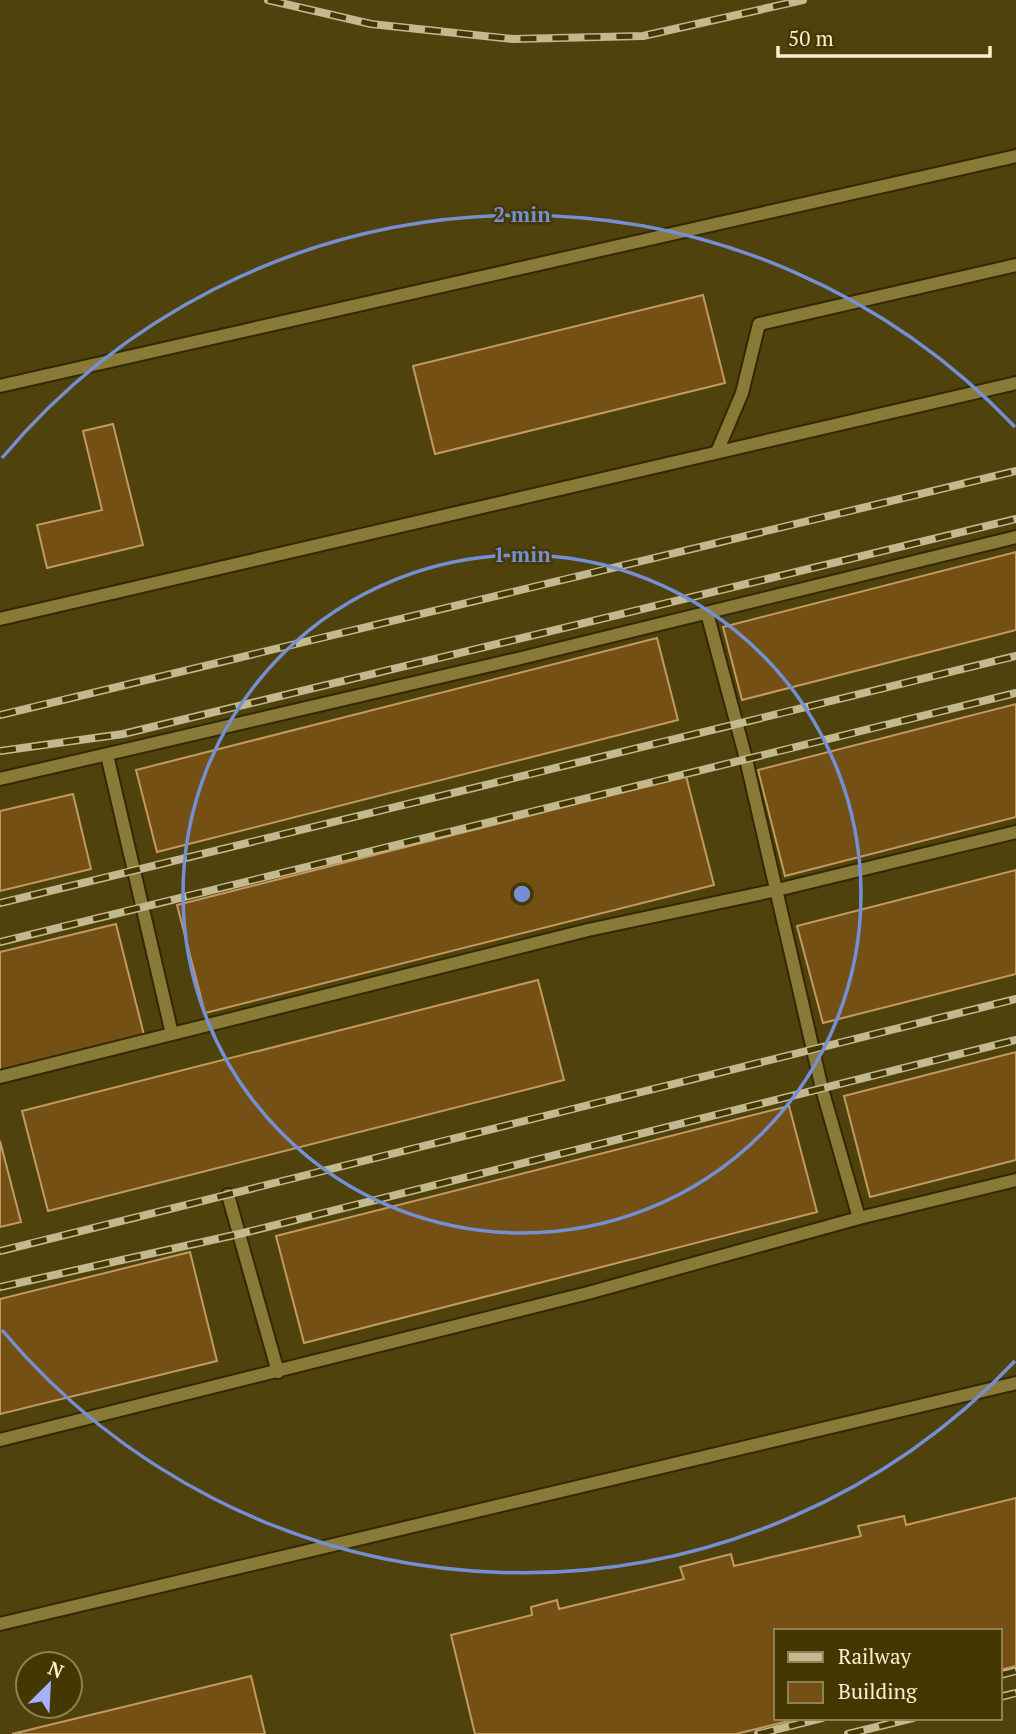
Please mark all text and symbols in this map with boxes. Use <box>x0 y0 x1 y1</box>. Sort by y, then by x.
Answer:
scale bar <box>778 14 990 58</box>
text: 50 m <box>788 24 834 52</box>
text: 2 min <box>493 200 551 228</box>
text: 1 min <box>493 540 551 568</box>
centre of rings <box>510 882 534 906</box>
legend <box>774 1629 1002 1720</box>
text: Railway <box>838 1642 912 1670</box>
north arrow <box>14 1650 84 1720</box>
text: N <box>44 1655 68 1684</box>
text: Building <box>838 1677 918 1705</box>

